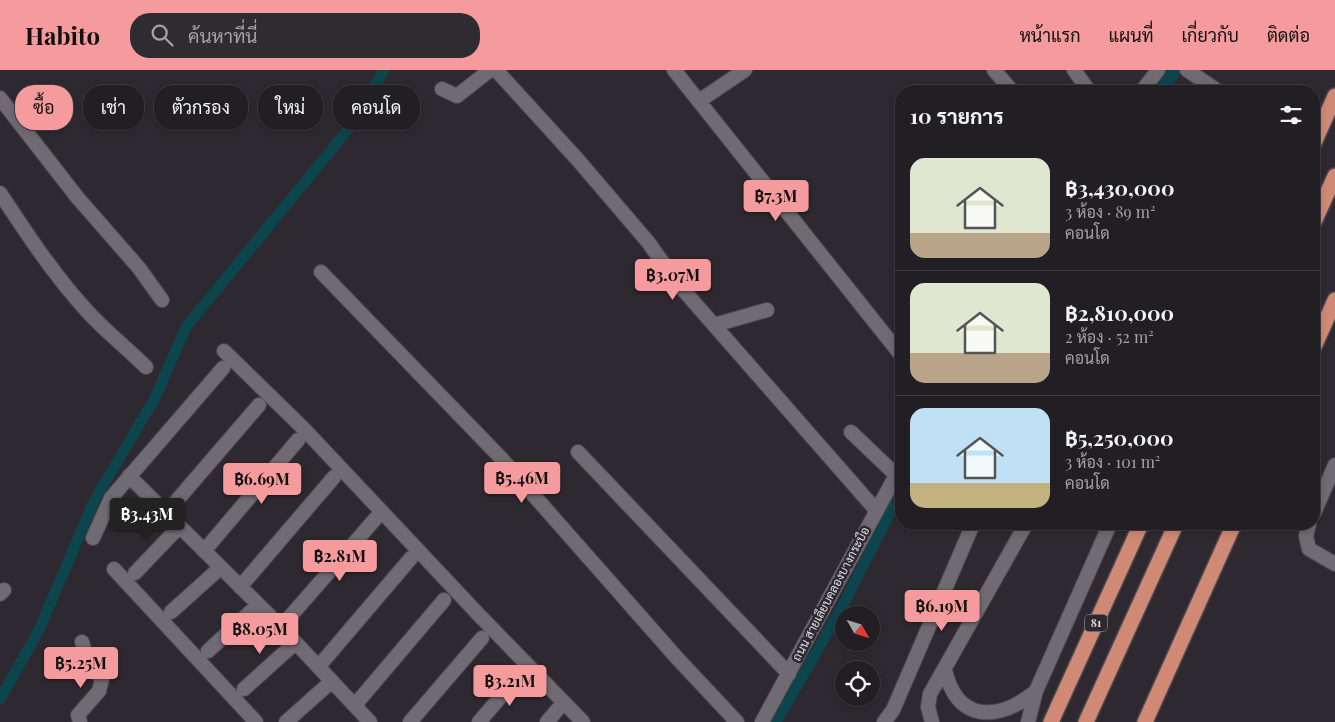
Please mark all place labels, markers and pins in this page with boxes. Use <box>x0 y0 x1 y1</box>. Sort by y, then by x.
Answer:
pin: ฿7.3M <box>741 180 811 222</box>
pin: ฿3.07M <box>632 258 714 301</box>
pin: ฿6.69M <box>221 462 303 505</box>
pin: ฿5.46M <box>481 462 563 504</box>
pin: ฿3.43M <box>106 498 188 540</box>
pin: ฿2.81M <box>299 540 381 582</box>
pin: ฿6.19M <box>901 590 983 632</box>
pin: ฿8.05M <box>219 612 301 655</box>
pin: ฿5.25M <box>40 646 122 689</box>
pin: ฿3.21M <box>469 664 551 707</box>

